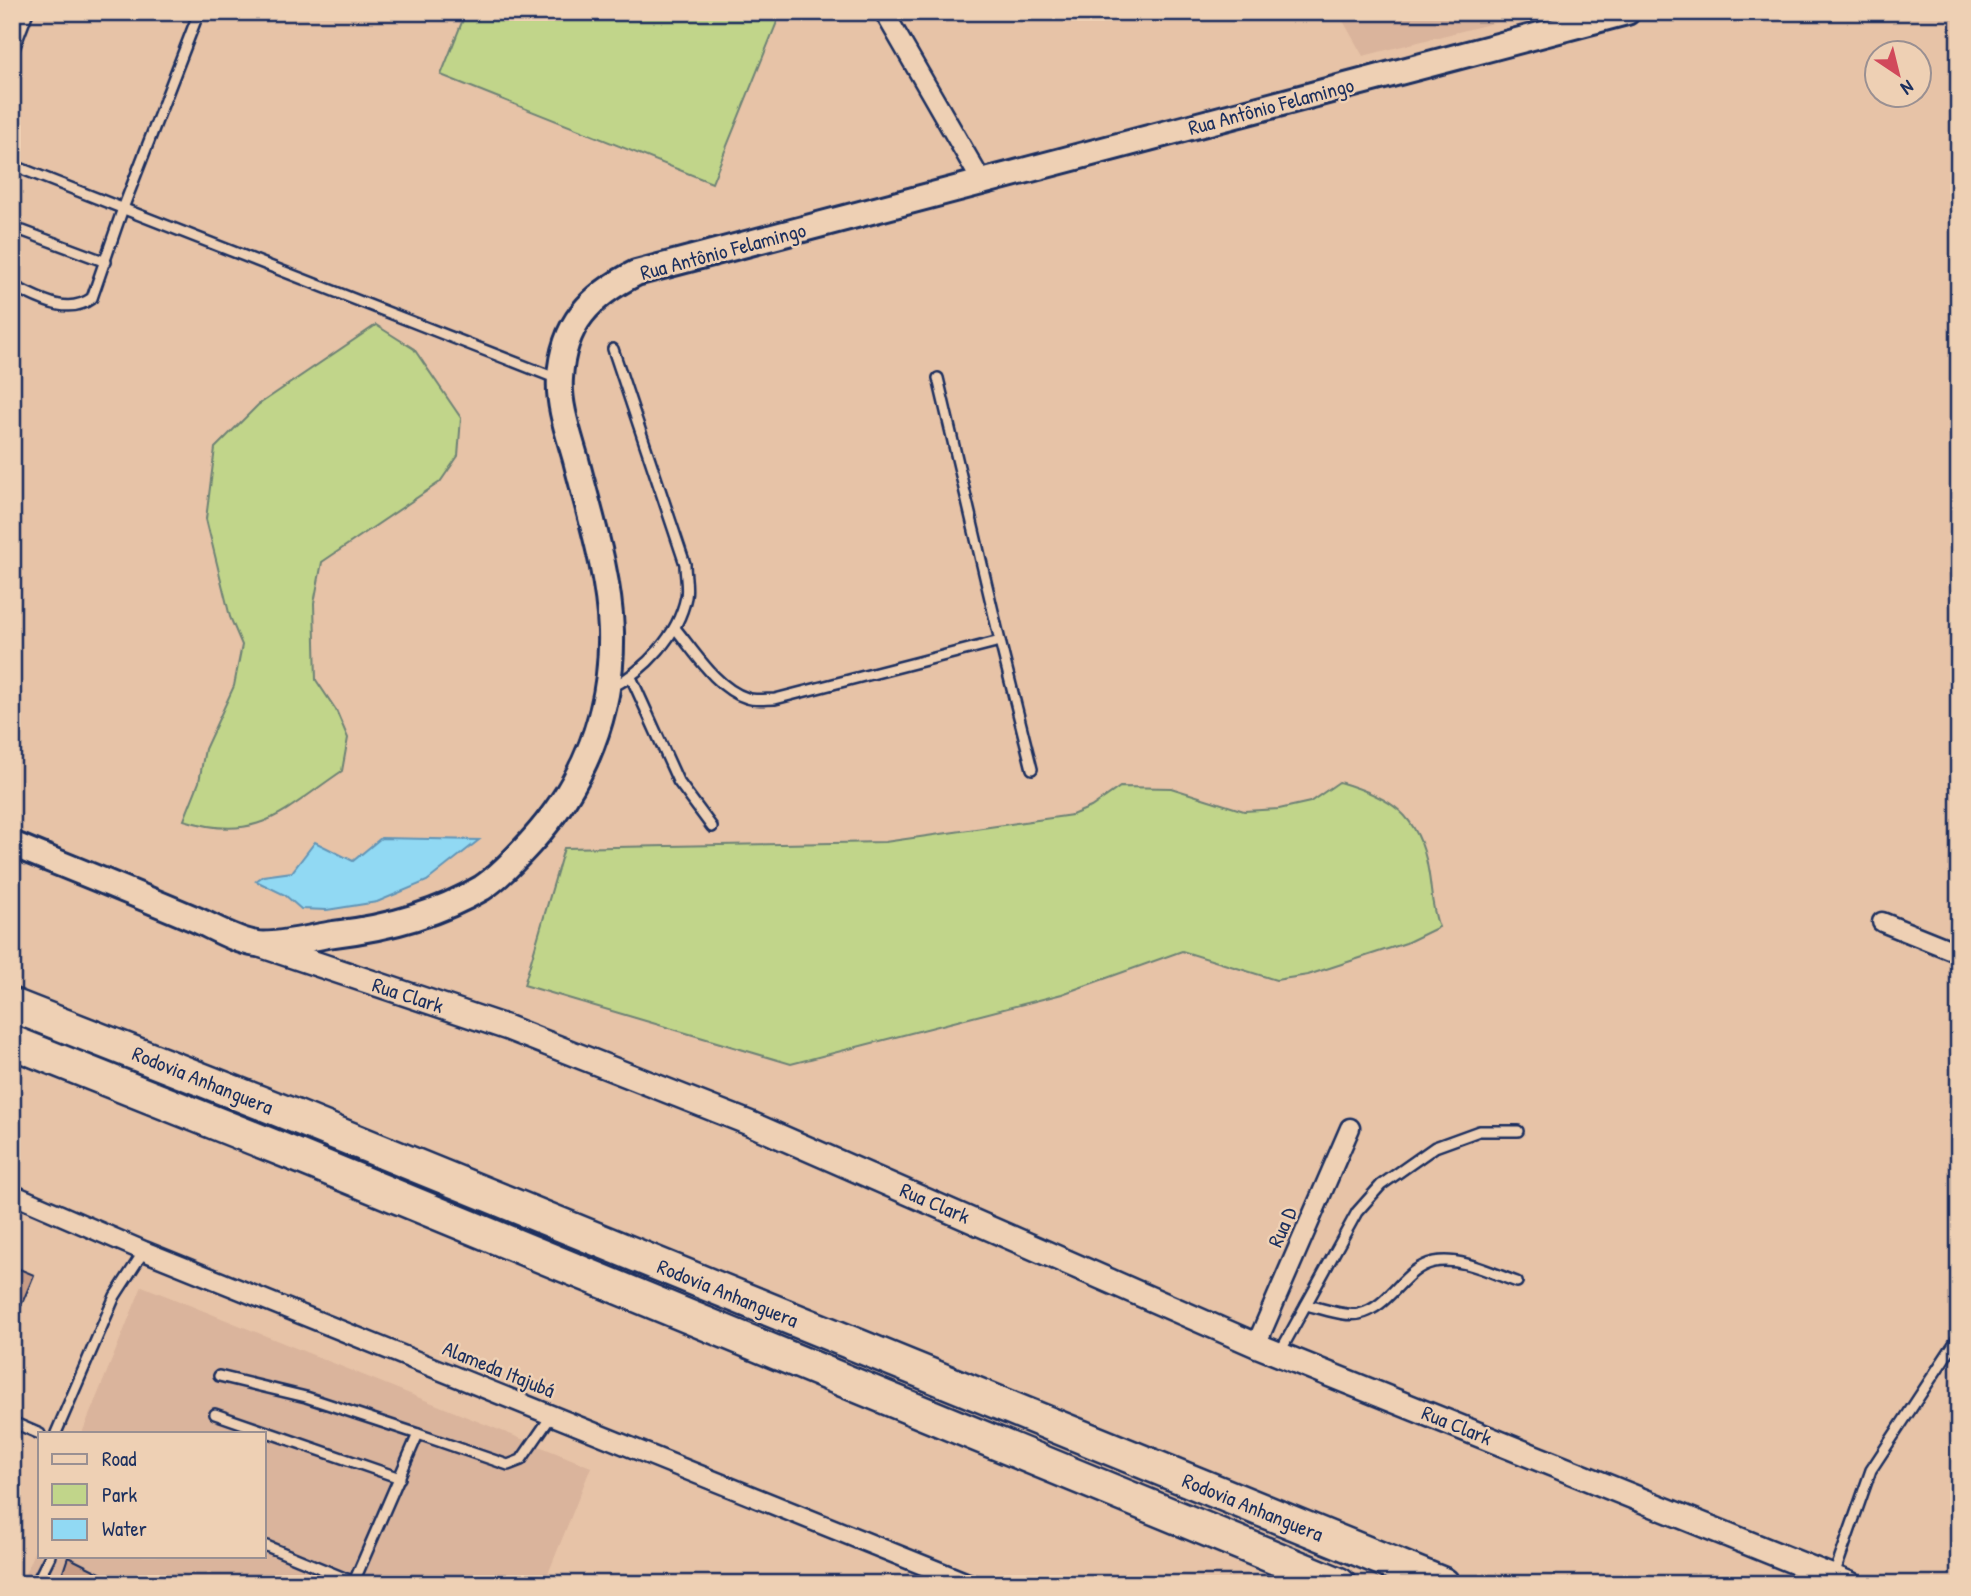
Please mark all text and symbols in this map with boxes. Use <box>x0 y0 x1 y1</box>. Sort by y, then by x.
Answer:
north arrow <box>1862 38 1932 108</box>
street label: Rua Antônio Felamingo <box>1185 70 1357 142</box>
text: N <box>1896 74 1919 101</box>
street label: Rua Antônio Felamingo <box>637 215 809 287</box>
street label: Rua Clark <box>369 970 448 1020</box>
street label: Rodovia Anhanguera <box>128 1039 278 1121</box>
street label: Rua Clark <box>896 1175 975 1231</box>
street label: Rua D <box>1260 1202 1304 1252</box>
street label: Rodovia Anhanguera <box>653 1252 803 1334</box>
street label: Alameda Itajubá <box>439 1333 559 1405</box>
street label: Rua Clark <box>1418 1398 1497 1452</box>
legend <box>38 1432 266 1558</box>
text: Road <box>102 1444 136 1473</box>
street label: Rodovia Anhanguera <box>1178 1466 1328 1548</box>
text: Park <box>102 1480 137 1509</box>
text: Water <box>102 1514 147 1543</box>

